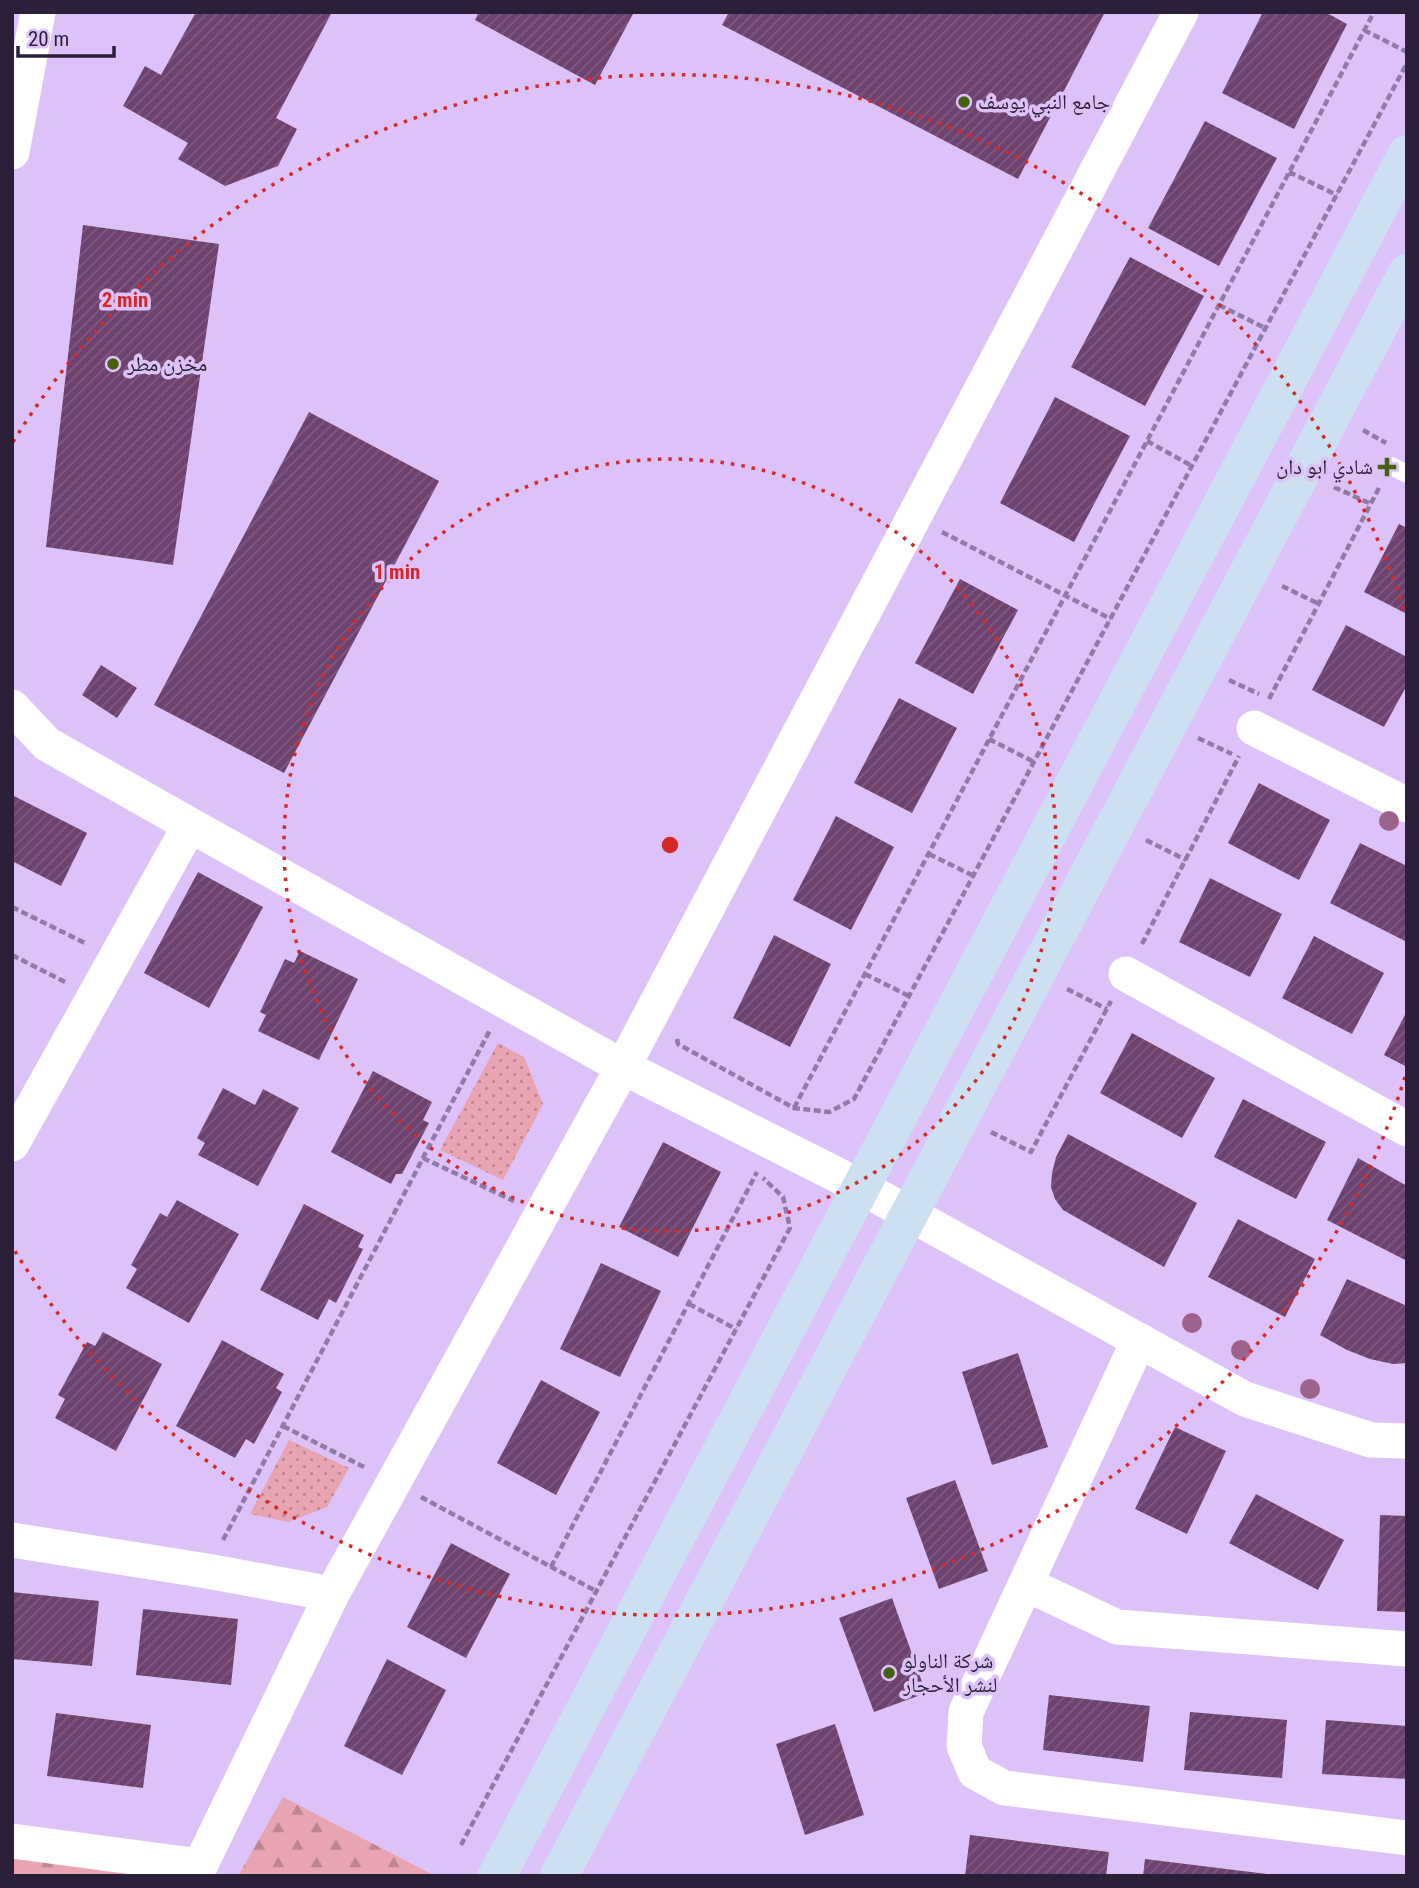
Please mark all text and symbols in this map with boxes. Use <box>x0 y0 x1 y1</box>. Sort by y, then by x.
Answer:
scale bar <box>18 14 114 58</box>
text: 20 m <box>28 27 69 51</box>
place label: جامع النبي يوسف <box>978 90 1110 118</box>
marker: جامع النبي يوسف <box>956 94 972 110</box>
text: 2 min <box>102 288 148 312</box>
place label: مخزن مطر <box>126 352 207 376</box>
marker: مخزن مطر <box>105 356 121 372</box>
place label: شادي ابو دان <box>1276 455 1373 483</box>
marker: شادي ابو دان <box>1379 459 1395 475</box>
text: 1 min <box>374 560 420 584</box>
centre of rings <box>658 833 682 857</box>
place label: شركة الناولو لنشر الأحجار <box>902 1649 997 1697</box>
marker: شركة الناولو لنشر الأحجار <box>881 1665 897 1681</box>

